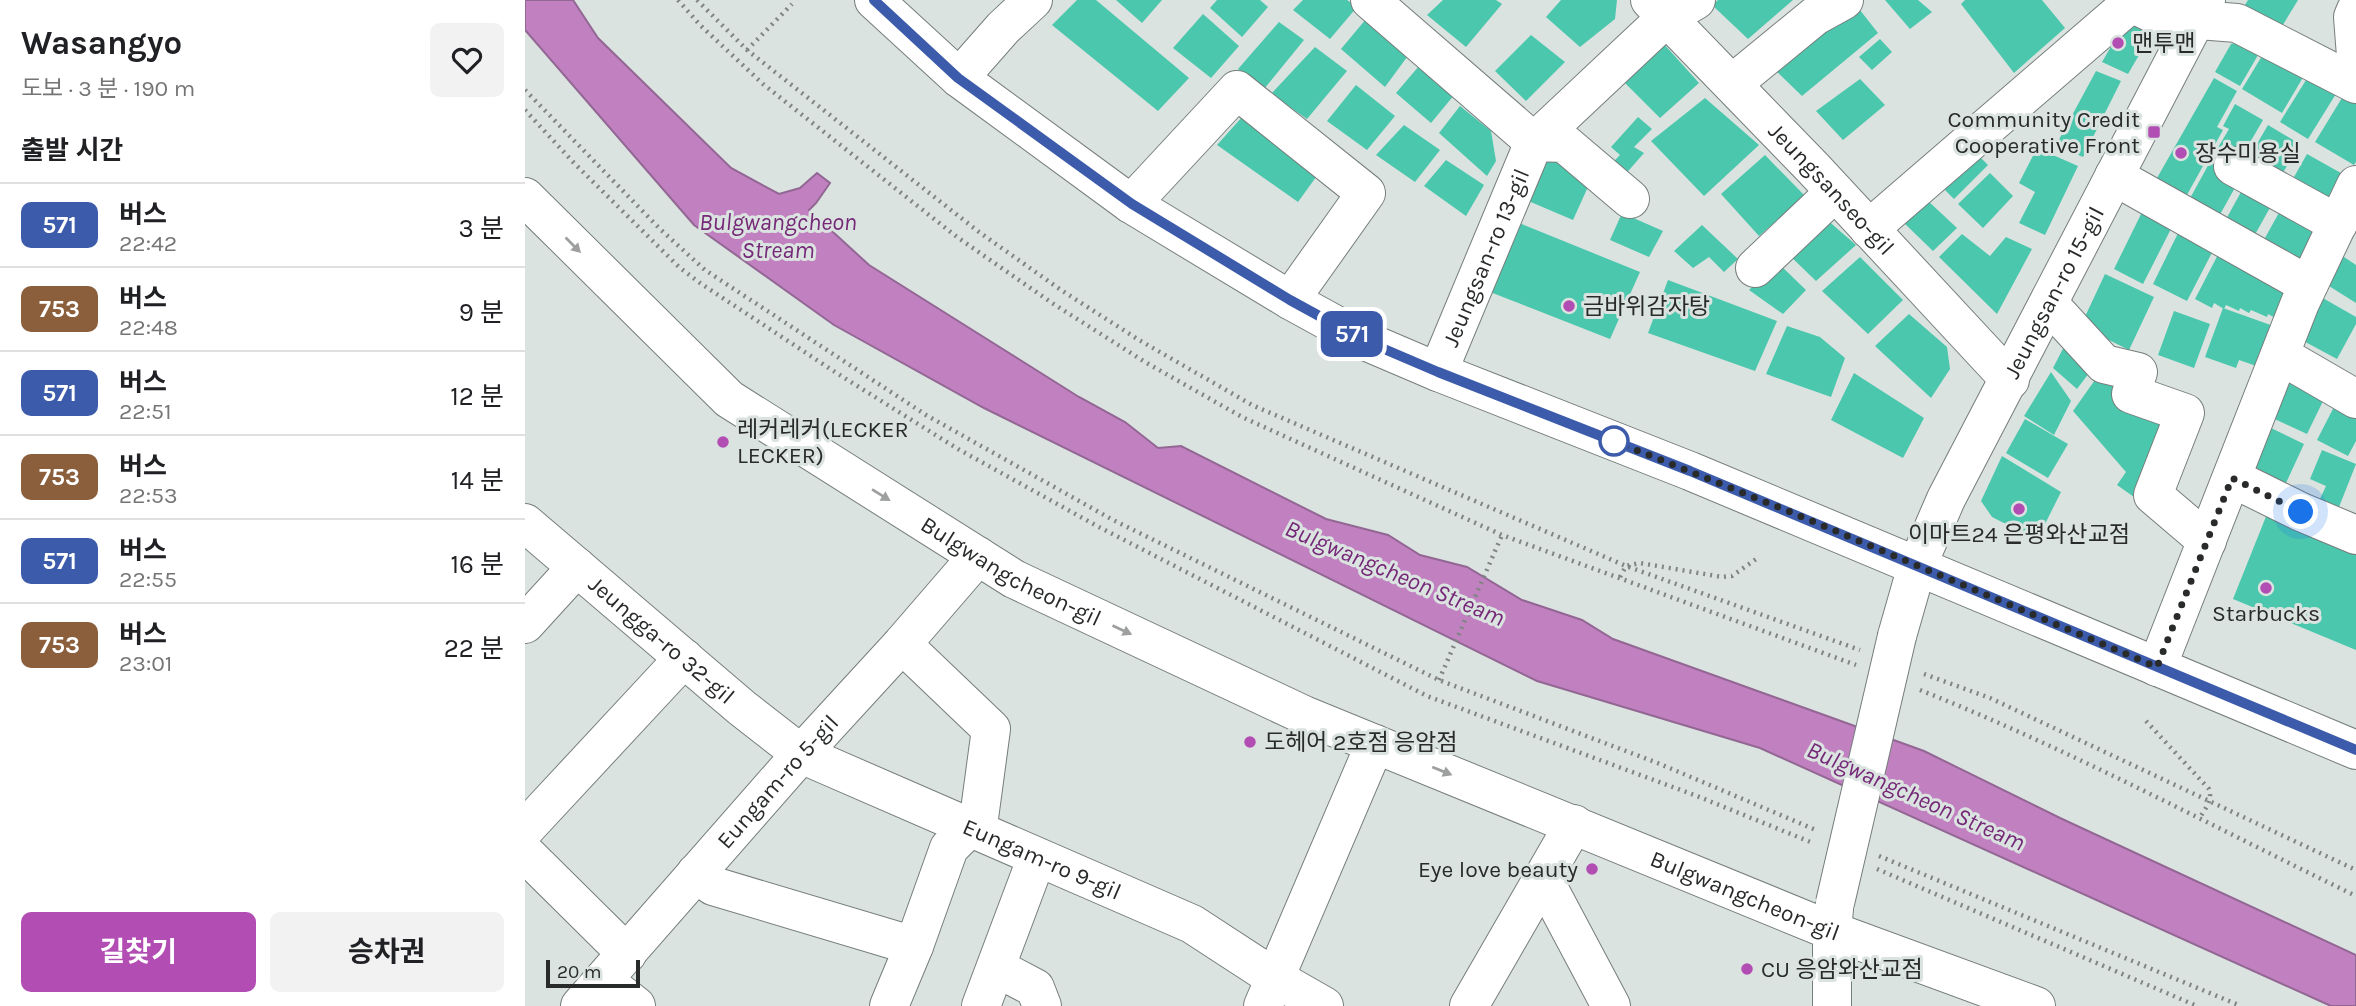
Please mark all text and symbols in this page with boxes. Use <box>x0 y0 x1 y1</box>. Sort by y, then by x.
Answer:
button: heart <box>430 23 504 97</box>
text: Wasangyo <box>21 24 182 62</box>
place label: 맨투맨 <box>2132 30 2195 57</box>
marker: 맨투맨 <box>2110 35 2126 51</box>
text: 도보 · 3 분 · 190 m <box>21 75 195 102</box>
place label: Community Credit Cooperative Front <box>1947 106 2140 159</box>
street label: Jeungsanseo-gil <box>1763 117 1900 261</box>
marker: Community Credit Cooperative Front <box>2146 124 2162 140</box>
text: 출발 시간 <box>21 135 123 166</box>
place label: 장수미용실 <box>2195 140 2301 167</box>
marker: 장수미용실 <box>2173 145 2189 161</box>
street label: Jeungsan-ro 13-gil <box>1437 165 1535 351</box>
text: 버스 <box>119 199 167 230</box>
street label: Jeungsan-ro 15-gil <box>1998 202 2110 383</box>
water label: Bulgwangcheon Stream <box>699 208 857 264</box>
text: 571 <box>42 211 77 239</box>
text: 3 분 <box>459 213 504 244</box>
text: 22:42 <box>119 230 177 257</box>
one-way arrow <box>565 236 582 253</box>
text: 버스 <box>119 283 167 314</box>
place label: 금바위감자탕 <box>1583 293 1710 320</box>
text: 753 <box>39 295 80 323</box>
text: 9 분 <box>459 297 504 328</box>
marker: 금바위감자탕 <box>1561 298 1577 314</box>
line badge: 571 <box>1312 311 1392 357</box>
text: 22:48 <box>119 314 178 341</box>
text: 571 <box>1335 320 1369 348</box>
text: 버스 <box>119 367 167 398</box>
text: 571 <box>42 379 77 407</box>
text: 12 분 <box>450 381 504 412</box>
text: 22:51 <box>119 398 172 425</box>
place label: 레커레커(LECKER LECKER) <box>737 416 909 469</box>
unlabelled marker <box>1599 426 1629 456</box>
marker: 레커레커(LECKER LECKER) <box>715 434 731 450</box>
text: 버스 <box>119 451 167 482</box>
text: 753 <box>39 463 80 491</box>
text: 14 분 <box>451 465 504 496</box>
text: 22:53 <box>119 482 178 509</box>
one-way arrow <box>871 489 891 502</box>
your location <box>2283 494 2318 529</box>
marker: 이마트24 은평와산교점 <box>2011 501 2027 517</box>
street label: Bulgwangcheon-gil <box>916 511 1105 632</box>
water label: Bulgwangcheon Stream <box>1281 514 1509 632</box>
place label: 이마트24 은평와산교점 <box>1908 521 2130 548</box>
text: 버스 <box>119 535 167 566</box>
text: 571 <box>42 547 77 575</box>
text: 16 분 <box>450 549 504 580</box>
text: 22:55 <box>119 566 177 593</box>
street label: Jeungga-ro 32-gil <box>583 570 740 710</box>
marker: Starbucks <box>2258 580 2274 596</box>
place label: Starbucks <box>2212 600 2320 627</box>
text: 버스 <box>119 619 167 650</box>
one-way arrow <box>1112 624 1132 636</box>
text: 753 <box>39 631 80 659</box>
text: 22 분 <box>444 633 504 664</box>
text: 23:01 <box>119 650 172 677</box>
street label: Eungam-ro 5-gil <box>711 709 844 854</box>
place label: 도헤어 2호점 응암점 <box>1264 729 1458 756</box>
marker: 도헤어 2호점 응암점 <box>1242 734 1258 750</box>
water label: Bulgwangcheon Stream <box>1803 735 2029 857</box>
one-way arrow <box>1432 765 1452 777</box>
street label: Eungam-ro 9-gil <box>959 813 1125 906</box>
street label: Bulgwangcheon-gil <box>1646 845 1843 947</box>
place label: Eye love beauty <box>1418 856 1578 883</box>
marker: Eye love beauty <box>1584 861 1600 877</box>
button: 길찾기 <box>21 912 256 992</box>
button: 승차권 <box>270 912 504 992</box>
place label: CU 응암와산교점 <box>1761 956 1923 983</box>
scale bar <box>546 957 641 989</box>
text: 20 m <box>557 961 602 983</box>
marker: CU 응암와산교점 <box>1739 961 1755 977</box>

